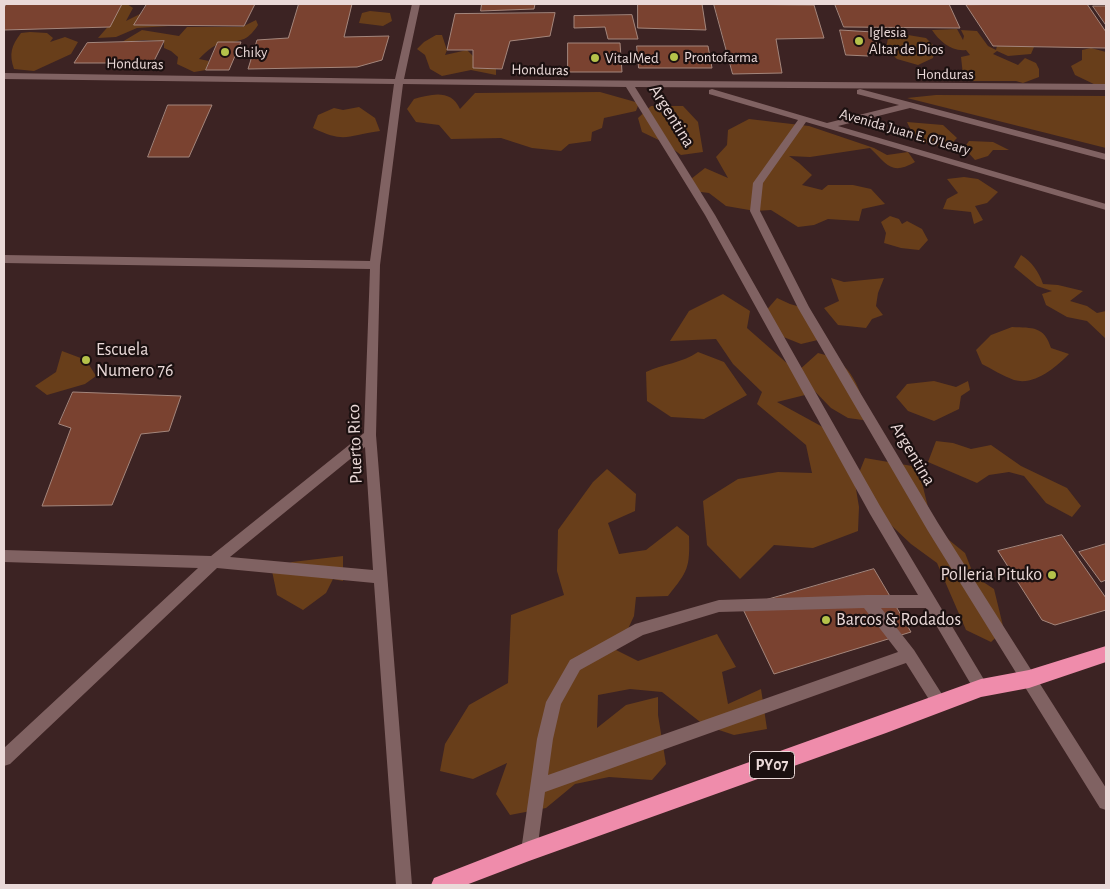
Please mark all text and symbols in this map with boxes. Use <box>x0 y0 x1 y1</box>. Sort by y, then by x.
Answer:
place label: Iglesia Altar de Dios <box>869 23 944 58</box>
marker: Iglesia Altar de Dios <box>853 35 865 47</box>
place label: Chiky <box>235 43 267 61</box>
marker: Chiky <box>219 46 231 58</box>
place label: Prontofarma <box>684 48 758 66</box>
place label: VitalMed <box>605 49 659 67</box>
marker: Prontofarma <box>668 51 680 63</box>
marker: VitalMed <box>589 52 601 64</box>
street label: Honduras <box>106 55 164 73</box>
street label: Honduras <box>511 61 569 79</box>
street label: Honduras <box>916 65 974 83</box>
street label: Argentina <box>644 81 700 151</box>
street label: Avenida Juan E. O'Leary <box>838 105 972 159</box>
place label: Escuela Numero 76 <box>96 339 173 382</box>
marker: Escuela Numero 76 <box>80 354 92 366</box>
street label: Puerto Rico <box>343 404 367 484</box>
street label: Argentina <box>886 418 940 490</box>
place label: Polleria Pituko <box>941 564 1042 586</box>
marker: Polleria Pituko <box>1046 569 1058 581</box>
place label: Barcos & Rodados <box>836 609 961 631</box>
marker: Barcos & Rodados <box>820 614 832 626</box>
road number: PY07 <box>750 752 794 778</box>

